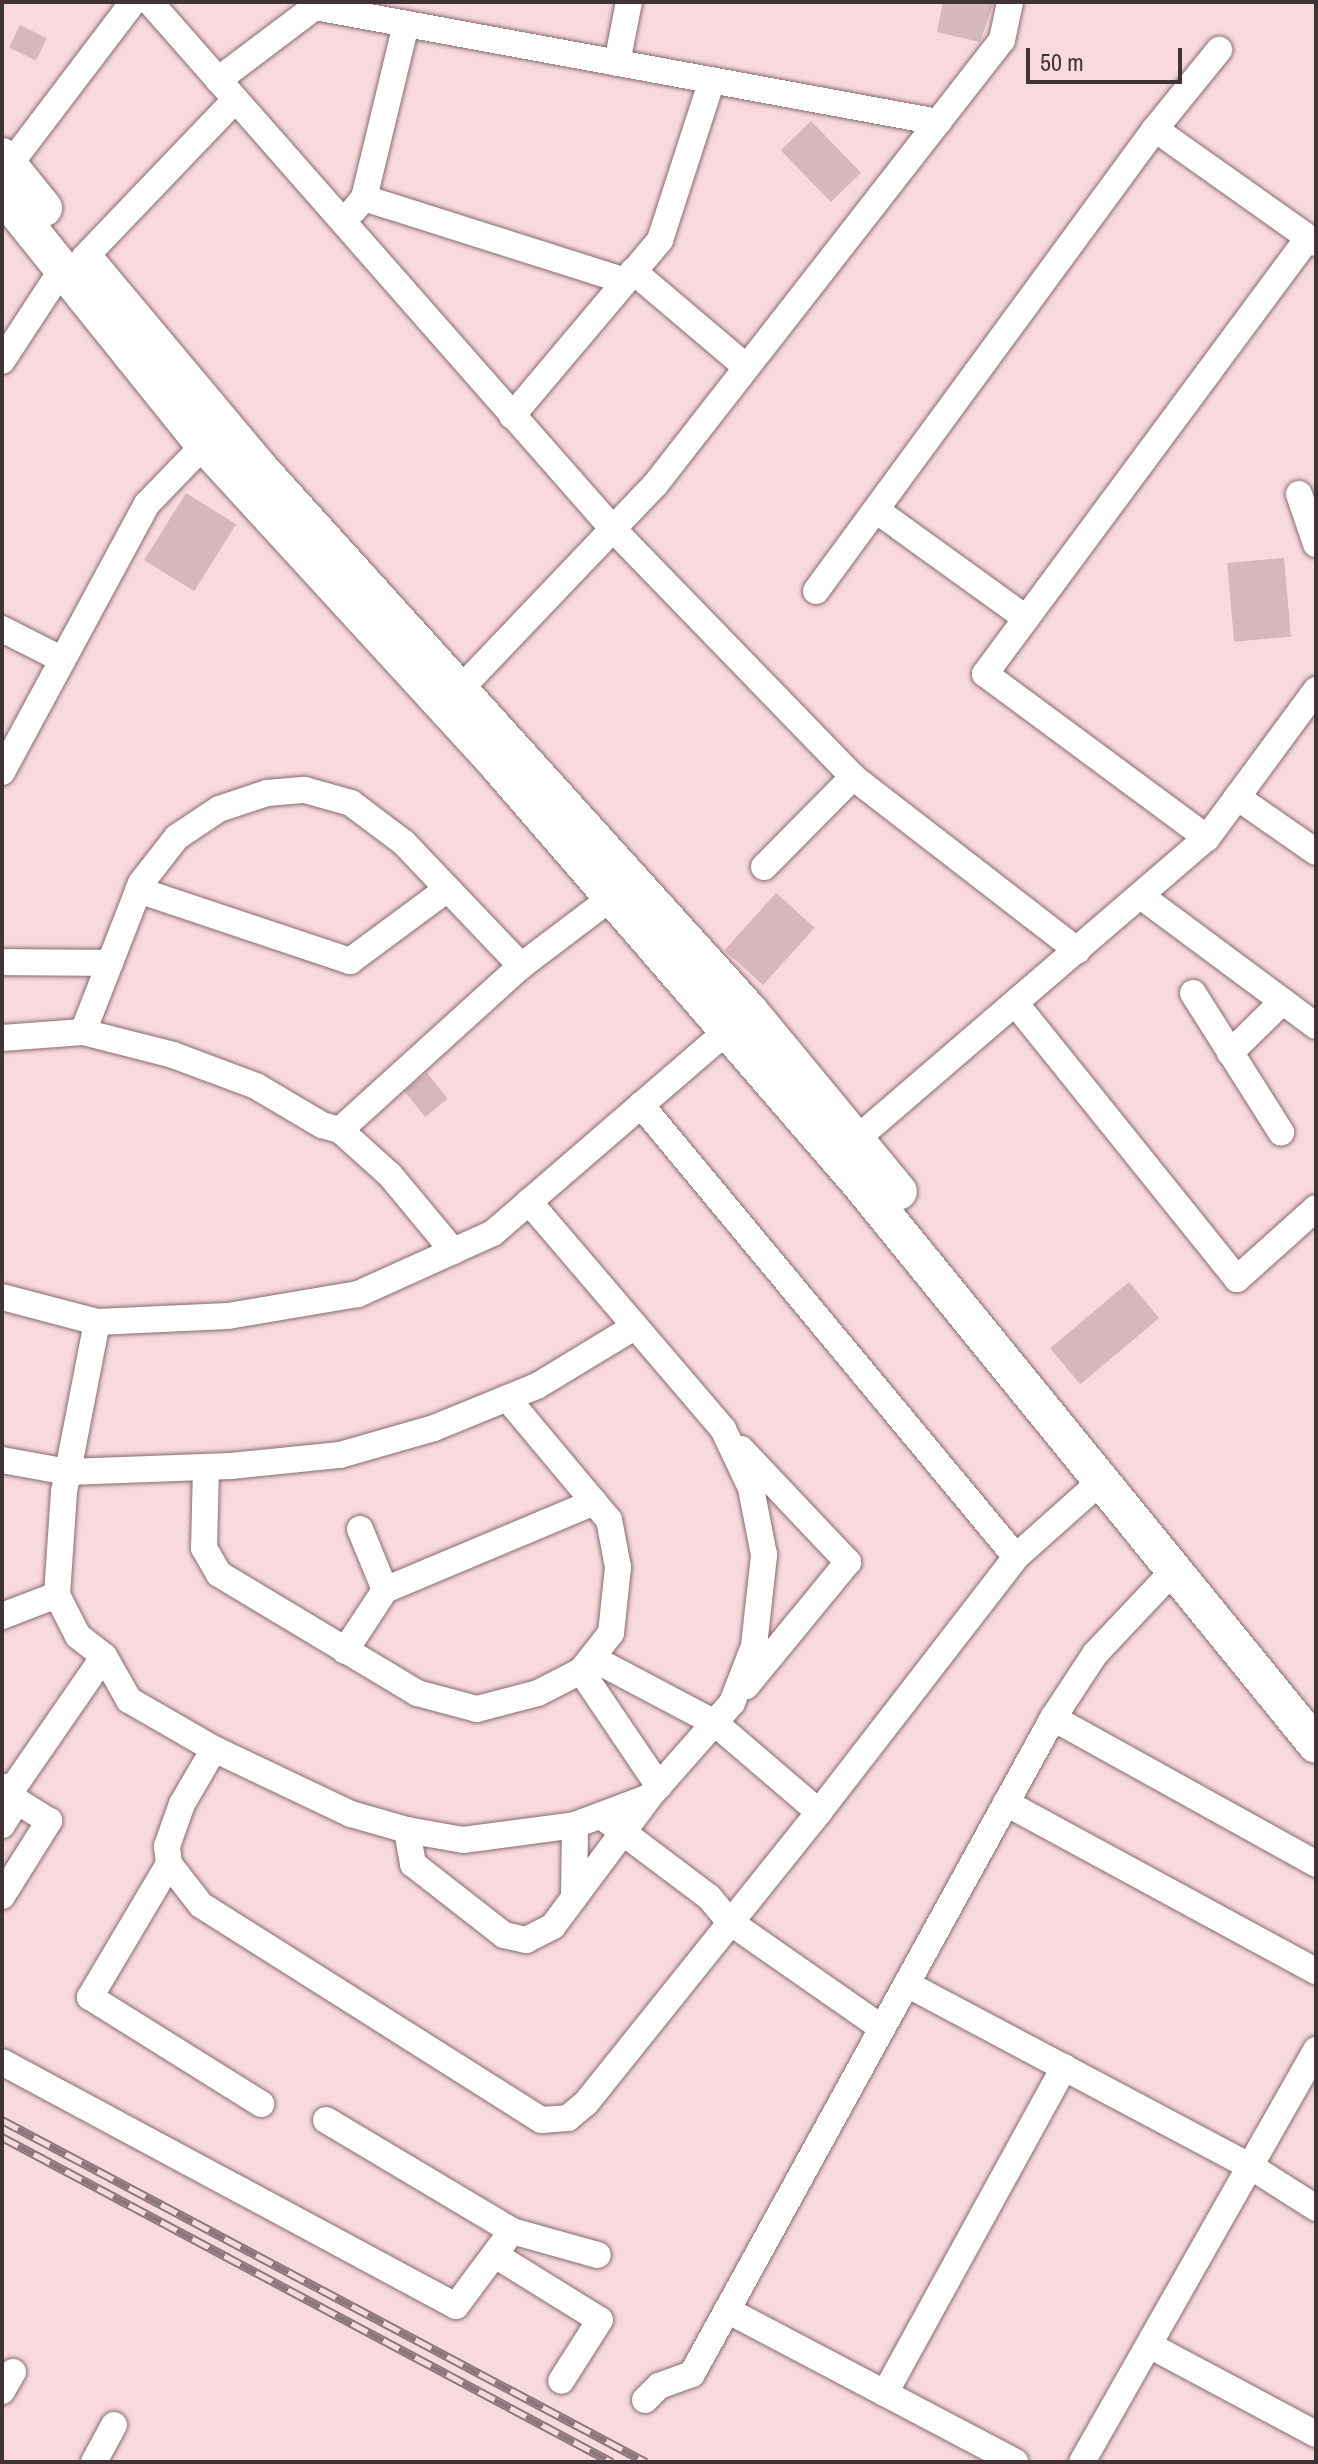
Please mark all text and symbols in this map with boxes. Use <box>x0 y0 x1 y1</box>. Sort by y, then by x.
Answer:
scale bar <box>1030 32 1186 82</box>
text: 50 m <box>1040 46 1084 78</box>

